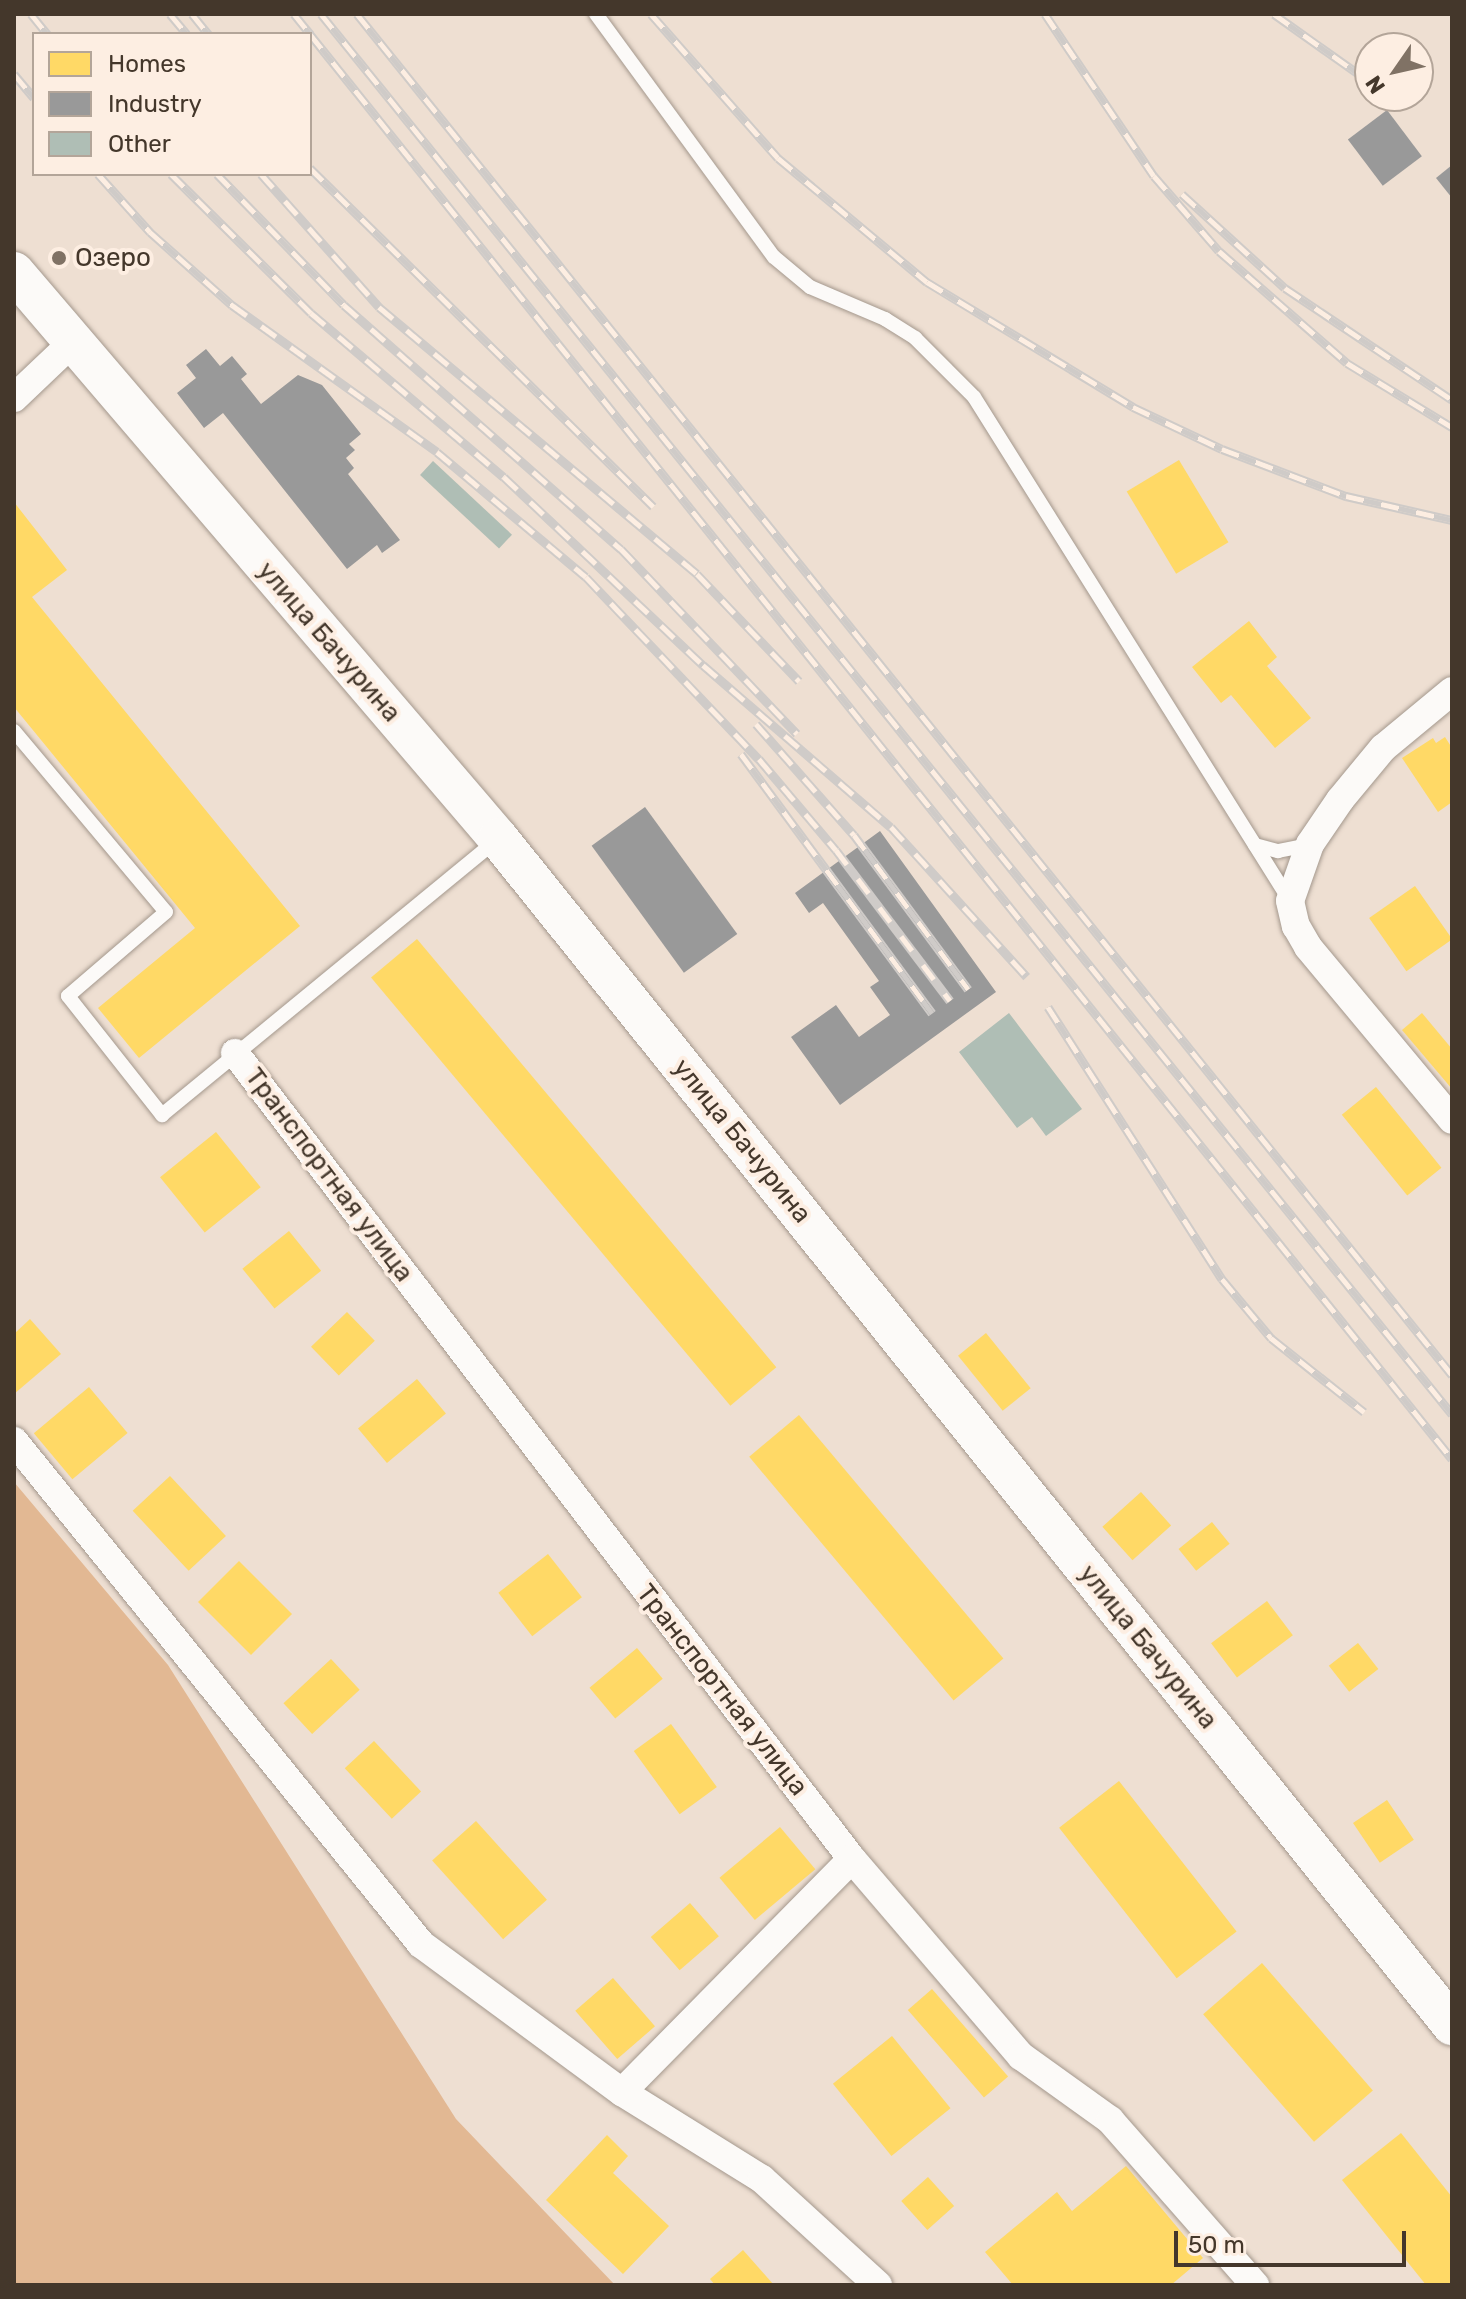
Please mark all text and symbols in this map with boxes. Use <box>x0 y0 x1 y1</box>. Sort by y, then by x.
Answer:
legend <box>32 32 312 176</box>
north arrow <box>1354 32 1434 112</box>
text: Homes <box>108 50 186 78</box>
text: N <box>1360 70 1391 99</box>
text: Industry <box>108 90 202 118</box>
text: Other <box>108 130 171 158</box>
place label: Озеро <box>75 242 151 274</box>
marker: Озеро <box>50 249 68 267</box>
street label: улица Бачурина <box>251 555 407 729</box>
street label: улица Бачурина <box>666 1053 818 1229</box>
street label: Транспортная улица <box>238 1062 420 1288</box>
street label: улица Бачурина <box>1072 1559 1224 1735</box>
street label: Транспортная улица <box>630 1578 814 1802</box>
scale bar <box>1178 2215 1410 2265</box>
text: 50 m <box>1188 2231 1245 2259</box>

